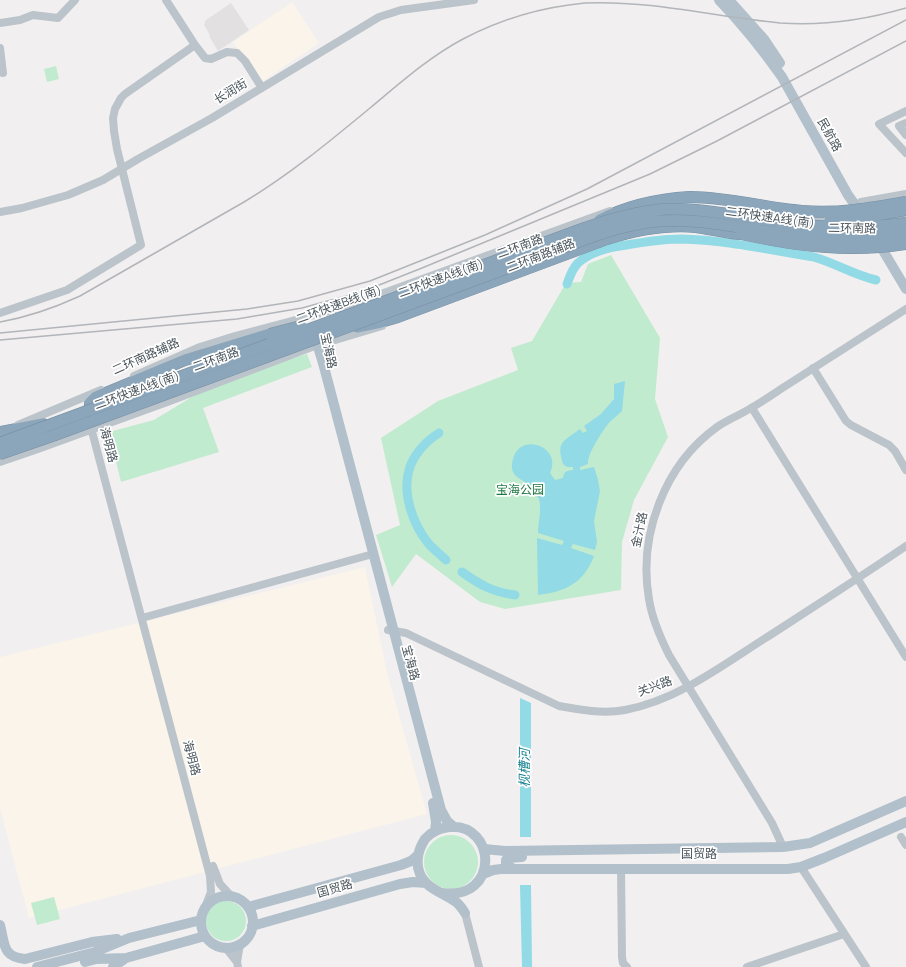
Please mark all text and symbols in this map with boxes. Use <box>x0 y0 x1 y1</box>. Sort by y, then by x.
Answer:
street label: 长润街 <box>212 77 250 107</box>
street label: 民航路 <box>814 116 844 154</box>
street label: 二环快速A线(南) <box>725 205 815 231</box>
street label: 二环南路 <box>828 221 876 237</box>
street label: 二环南路 <box>495 232 545 262</box>
street label: 二环南路辅路 <box>505 236 577 276</box>
street label: 二环快速A线(南) <box>396 257 486 301</box>
street label: 二环快速B线(南) <box>294 283 384 327</box>
street label: 宝海路 <box>317 332 339 370</box>
street label: 二环南路辅路 <box>110 336 182 378</box>
street label: 二环南路 <box>191 345 241 375</box>
street label: 二环快速A线(南) <box>92 369 182 413</box>
street label: 海明路 <box>96 426 120 464</box>
park label: 宝海公园 <box>496 484 544 498</box>
street label: 金汁路 <box>629 511 651 549</box>
street label: 宝海路 <box>398 644 422 682</box>
street label: 关兴路 <box>636 674 674 700</box>
street label: 海明路 <box>179 739 203 777</box>
water label: 枧槽河 <box>517 749 533 787</box>
street label: 国贸路 <box>681 848 717 862</box>
street label: 国贸路 <box>316 877 354 901</box>

